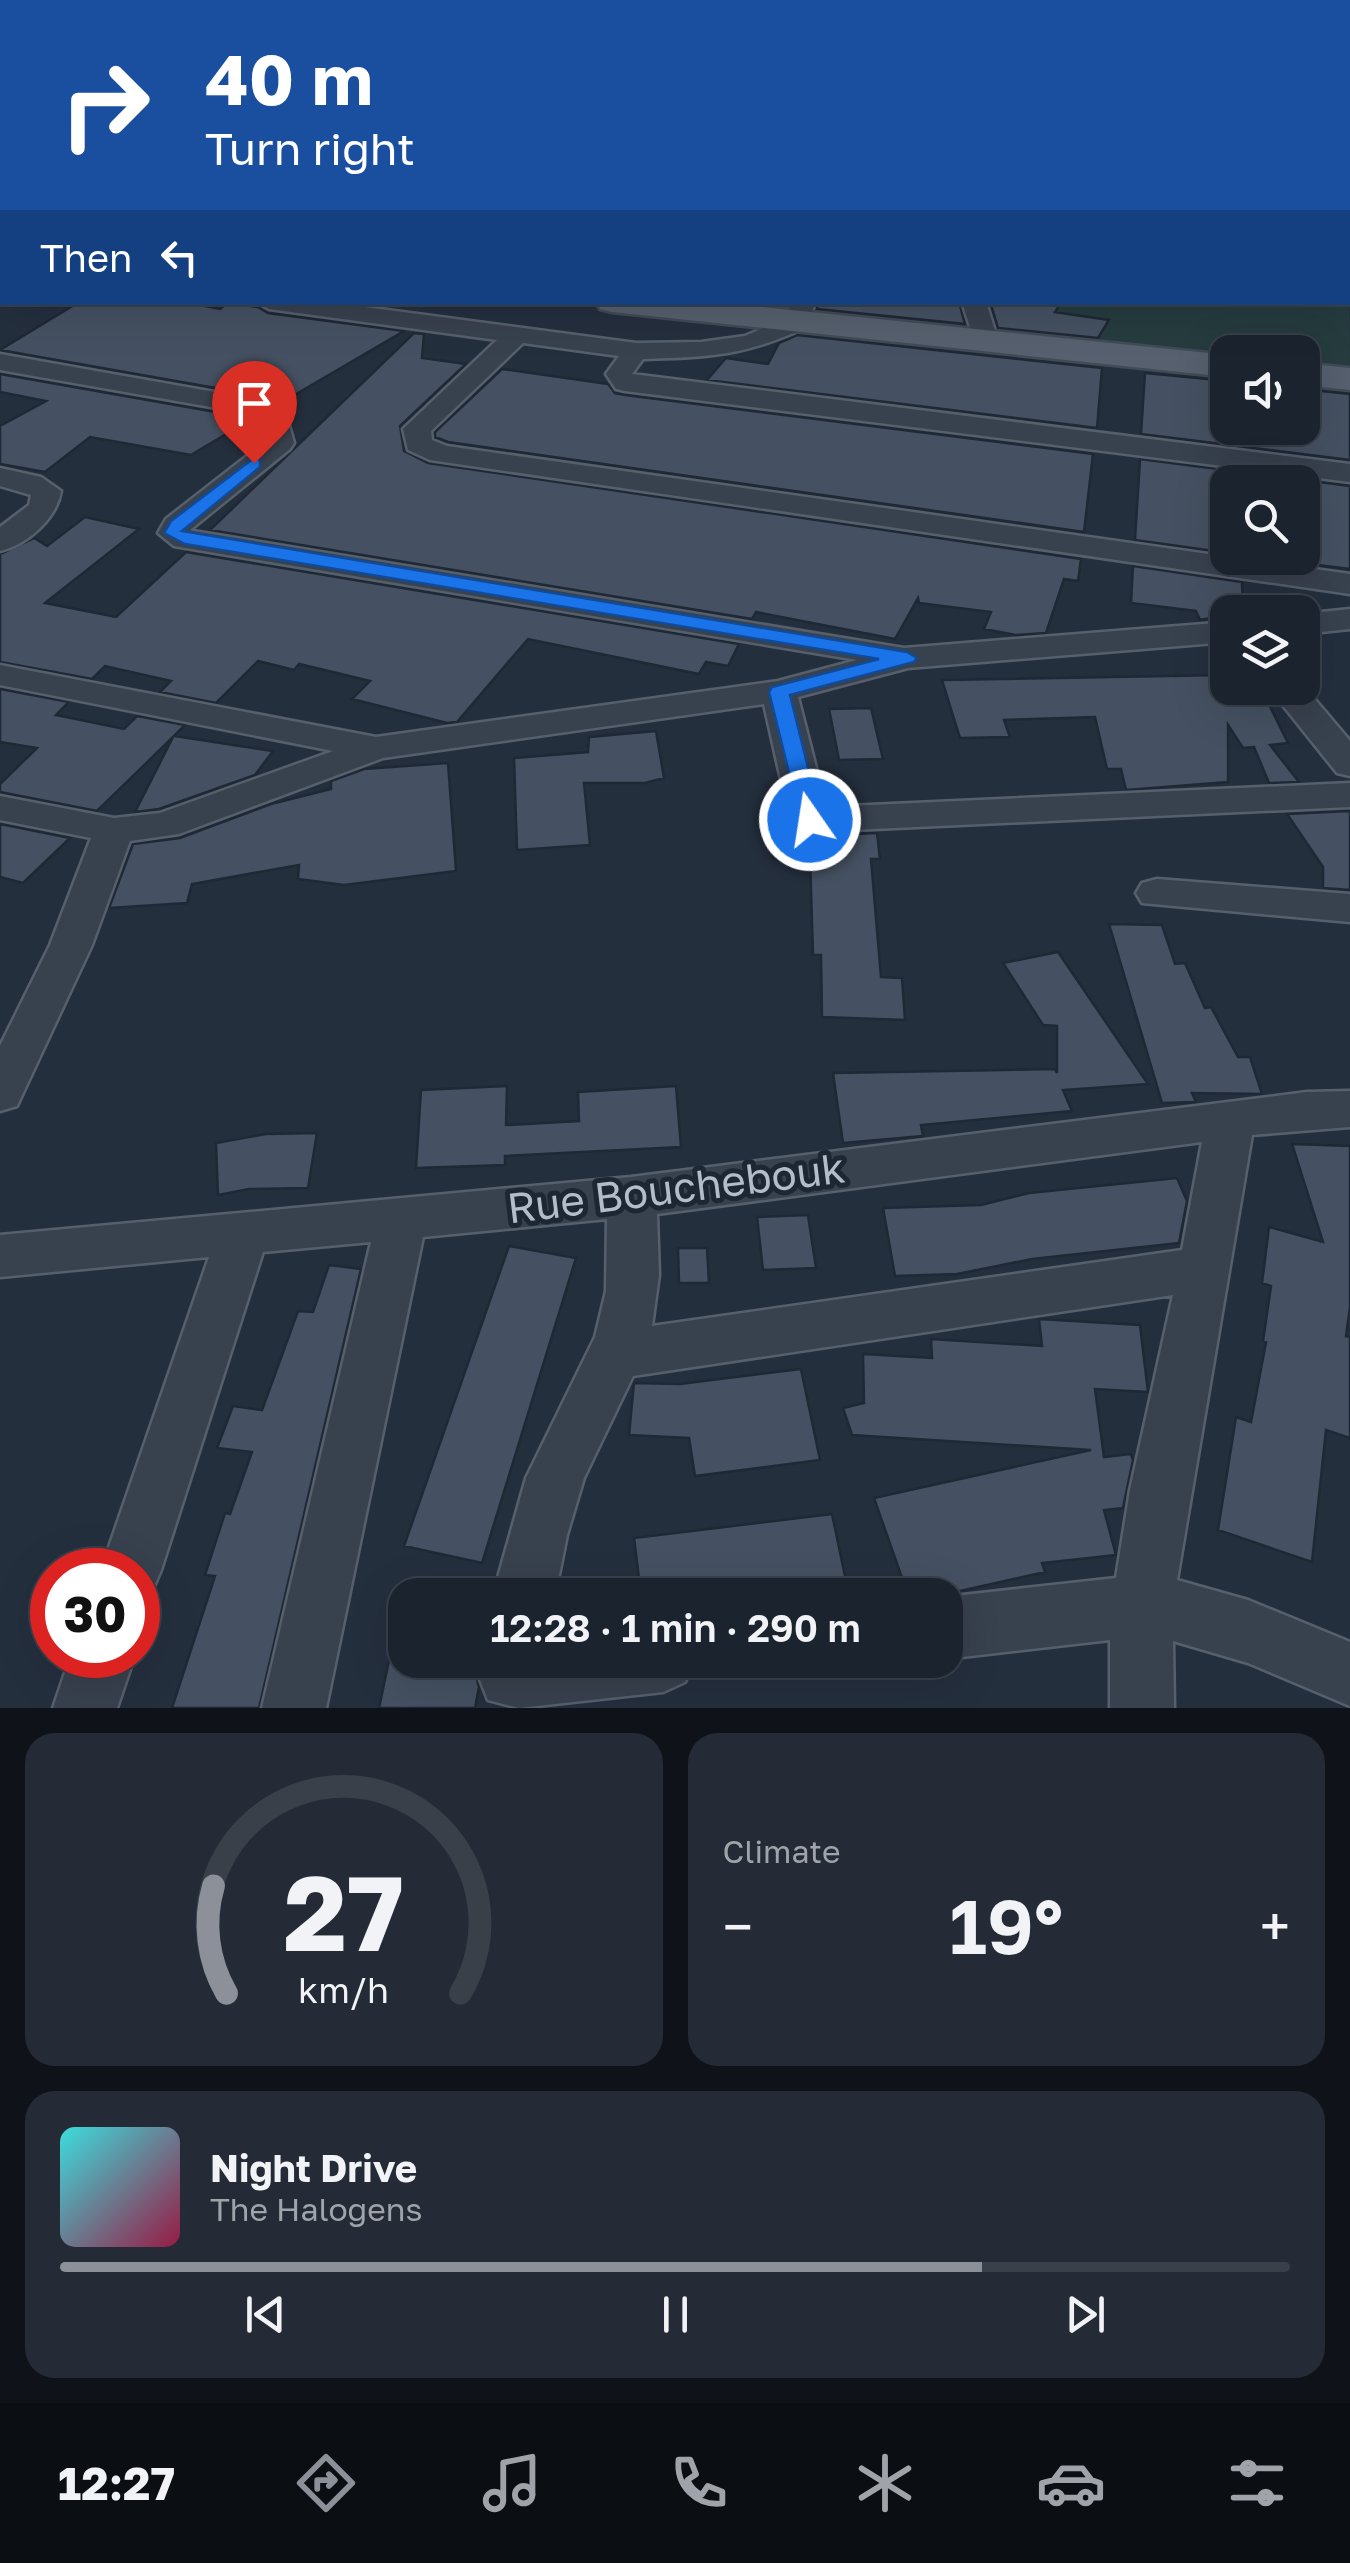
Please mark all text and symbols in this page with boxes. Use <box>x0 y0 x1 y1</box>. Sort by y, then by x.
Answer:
text: 40 m <box>205 36 373 120</box>
icon: right <box>40 40 170 170</box>
text: Turn right <box>205 121 415 175</box>
icon: left <box>152 230 207 285</box>
text: Then <box>40 235 132 280</box>
map controls <box>1210 335 1320 705</box>
button: sound <box>1210 335 1320 445</box>
pin <box>212 361 297 464</box>
icon: arrive <box>227 376 282 431</box>
button: search <box>1210 465 1320 575</box>
button: layers <box>1210 595 1320 705</box>
position arrow <box>758 768 862 872</box>
street label: Rue Bouchebouk <box>504 1141 848 1233</box>
speed limit sign: 30 <box>30 1548 160 1678</box>
text: 12:28 · 1 min · 290 m <box>490 1605 861 1650</box>
text: Climate <box>723 1832 841 1870</box>
text: 27 <box>284 1849 404 1974</box>
text: 19° <box>949 1880 1063 1971</box>
text: − <box>723 1893 753 1959</box>
text: + <box>1260 1893 1290 1959</box>
text: km/h <box>298 1968 389 2011</box>
text: Night Drive <box>210 2145 417 2190</box>
text: The Halogens <box>210 2190 422 2228</box>
icon: previous <box>238 2287 293 2342</box>
icon: pause <box>648 2287 703 2342</box>
icon: next <box>1058 2287 1113 2342</box>
icon: directions <box>291 2448 361 2518</box>
icon: music <box>477 2448 547 2518</box>
icon: phone <box>664 2448 734 2518</box>
icon: climate <box>850 2448 920 2518</box>
icon: car <box>1036 2448 1106 2518</box>
icon: filters <box>1222 2448 1292 2518</box>
text: 12:27 <box>58 2456 175 2510</box>

